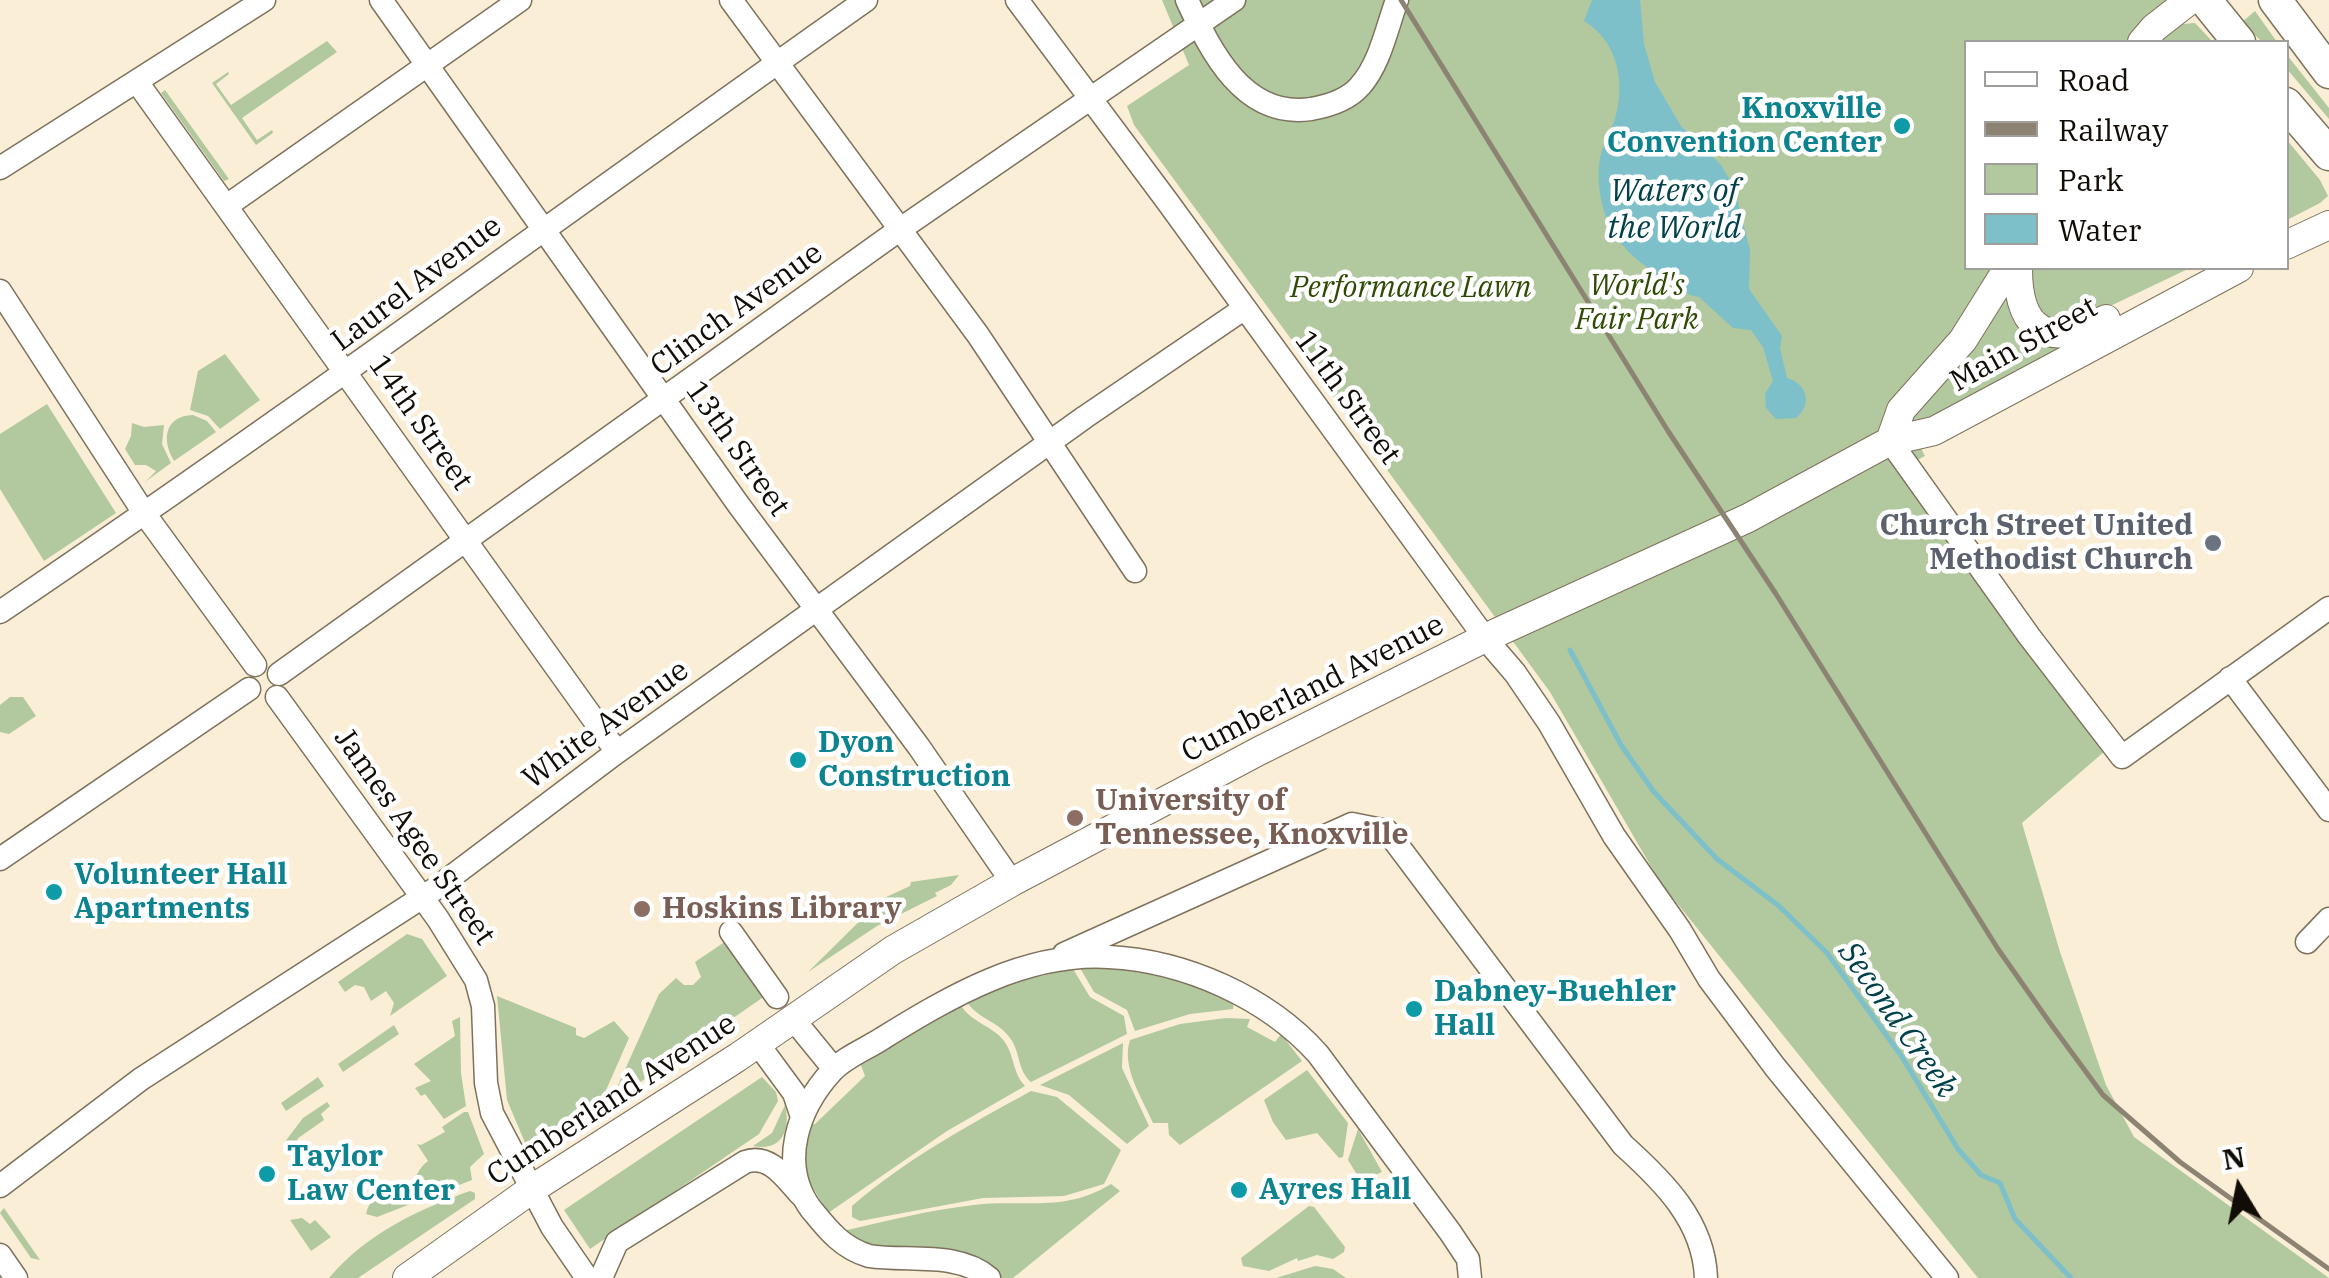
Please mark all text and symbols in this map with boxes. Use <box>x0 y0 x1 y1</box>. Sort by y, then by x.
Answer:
legend <box>1964 40 2289 270</box>
text: Road <box>2058 60 2130 99</box>
place label: Knoxville Convention Center <box>1607 91 1882 162</box>
text: Railway <box>2058 110 2168 149</box>
marker: Knoxville Convention Center <box>1891 115 1913 137</box>
text: Park <box>2058 160 2124 199</box>
water label: Waters of the World <box>1607 173 1741 248</box>
street label: Laurel Avenue <box>325 208 509 360</box>
text: Water <box>2058 210 2141 249</box>
street label: Clinch Avenue <box>644 236 830 384</box>
park label: World's Fair Park <box>1575 268 1699 338</box>
park label: Performance Lawn <box>1290 270 1532 306</box>
street label: Main Street <box>1944 290 2104 400</box>
street label: 11th Street <box>1286 324 1408 472</box>
street label: 14th Street <box>360 349 480 497</box>
street label: 13th Street <box>677 375 797 523</box>
place label: Church Street United Methodist Church <box>1880 508 2193 578</box>
marker: Church Street United Methodist Church <box>2202 532 2224 554</box>
street label: Cumberland Avenue <box>1176 607 1450 771</box>
street label: White Avenue <box>516 653 696 797</box>
street label: James Agee Street <box>326 722 502 952</box>
place label: Dyon Construction <box>818 725 1011 796</box>
marker: Dyon Construction <box>787 749 809 771</box>
place label: University of Tennessee, Knoxville <box>1095 783 1408 854</box>
marker: University of Tennessee, Knoxville <box>1064 807 1086 829</box>
place label: Volunteer Hall Apartments <box>74 857 287 928</box>
marker: Volunteer Hall Apartments <box>43 881 65 903</box>
place label: Hoskins Library <box>662 891 902 927</box>
marker: Hoskins Library <box>631 898 653 920</box>
water label: Second Creek <box>1829 935 1965 1105</box>
place label: Dabney-Buehler Hall <box>1434 974 1676 1044</box>
marker: Dabney-Buehler Hall <box>1403 998 1425 1020</box>
street label: Cumberland Avenue <box>481 1006 743 1194</box>
north arrow <box>2189 1138 2289 1238</box>
text: N <box>2220 1138 2248 1178</box>
place label: Taylor Law Center <box>287 1139 455 1210</box>
marker: Taylor Law Center <box>256 1163 278 1185</box>
place label: Ayres Hall <box>1259 1172 1411 1208</box>
marker: Ayres Hall <box>1228 1179 1250 1201</box>

